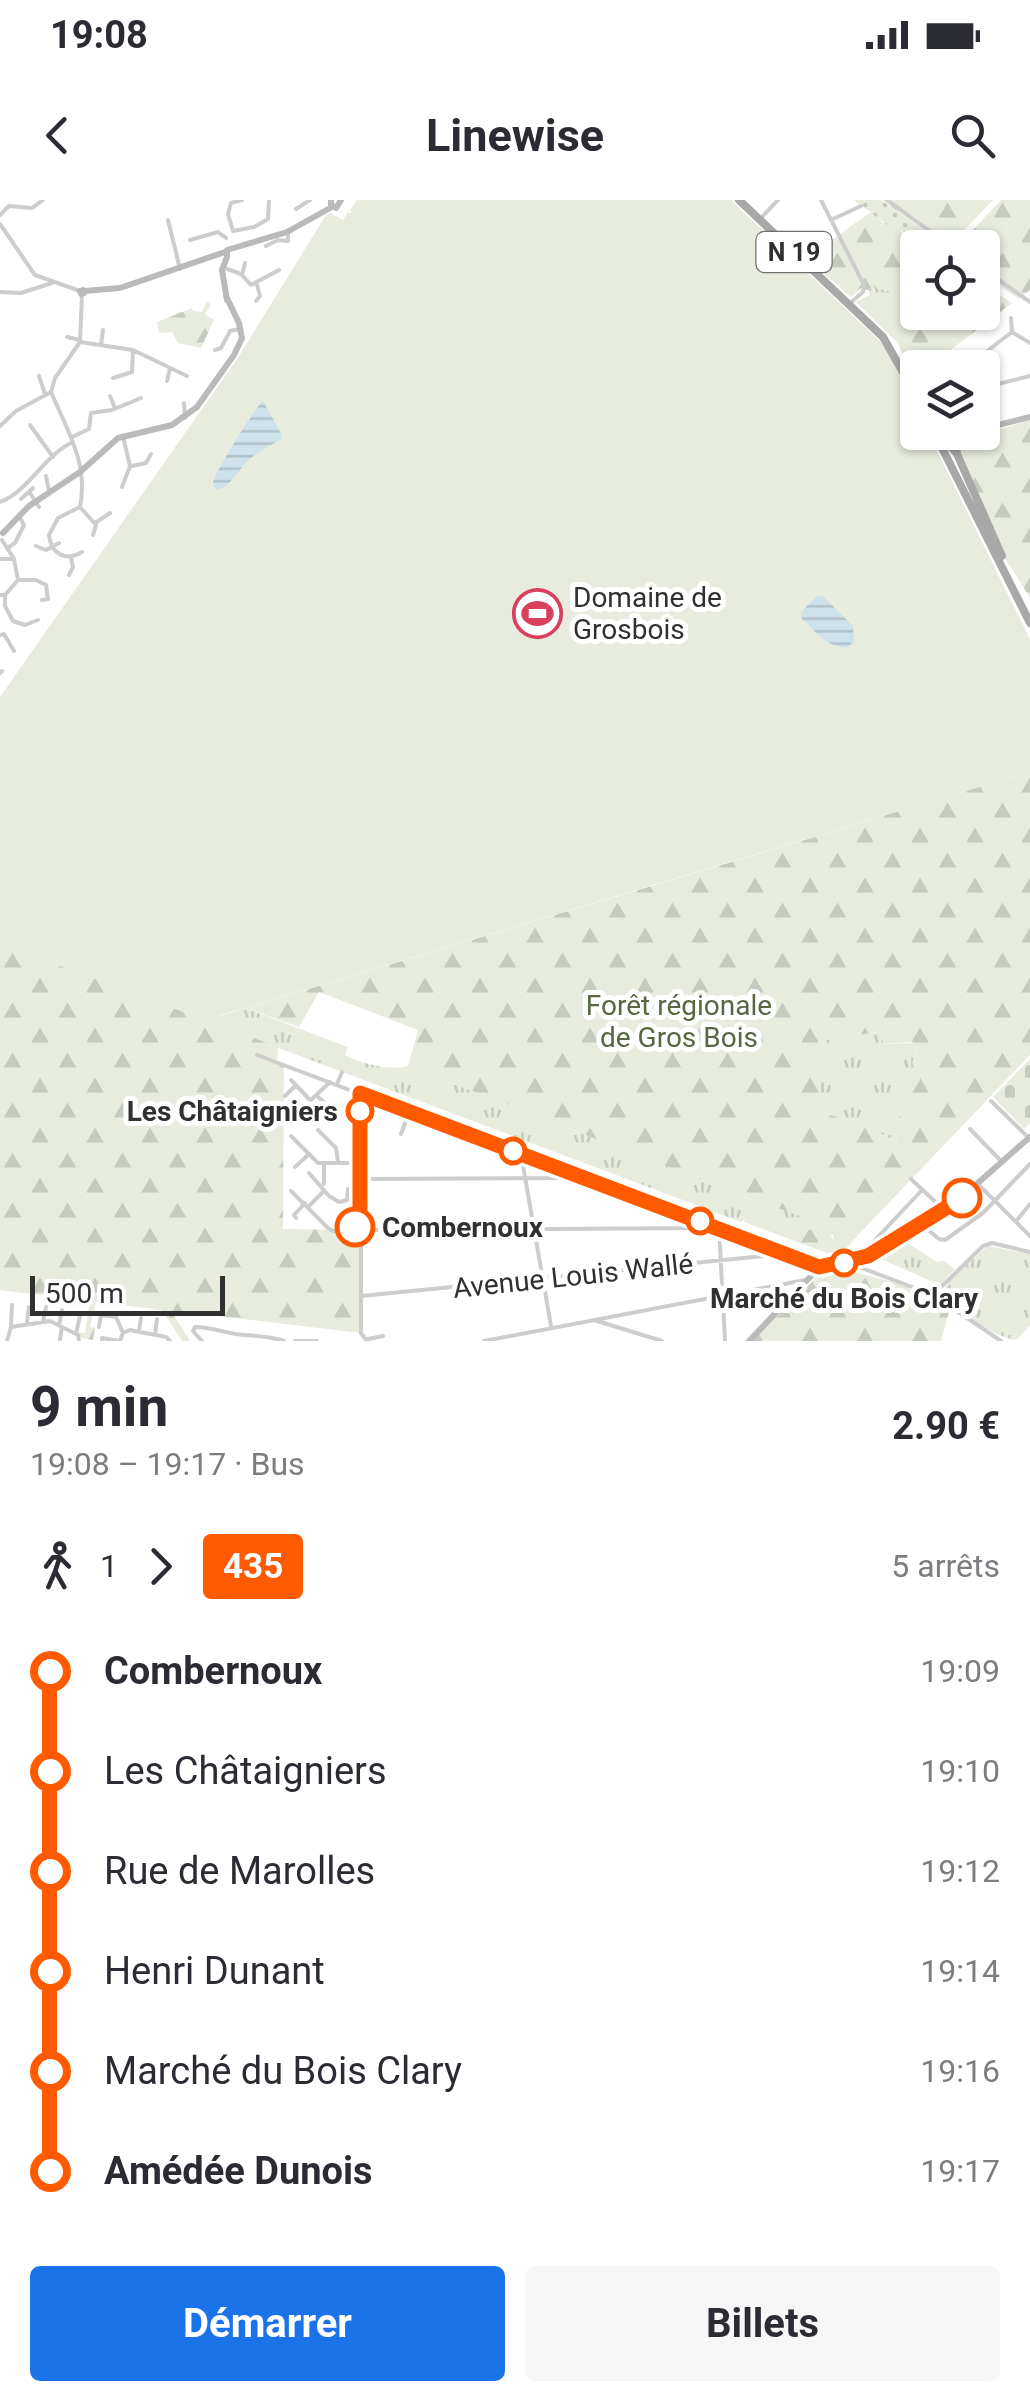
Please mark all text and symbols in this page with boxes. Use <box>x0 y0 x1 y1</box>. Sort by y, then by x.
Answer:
text: 19:08 <box>50 13 148 57</box>
icon: back <box>30 108 85 163</box>
icon: search <box>945 108 1000 163</box>
text: Linewise <box>426 109 604 162</box>
map controls <box>900 230 1000 450</box>
button: locate <box>900 230 1000 330</box>
road number: N 19 <box>756 232 832 272</box>
button: layers <box>900 350 1000 450</box>
place label: Domaine de Grosbois <box>573 581 722 646</box>
sports icon: Domaine de Grosbois <box>512 587 564 639</box>
park label: Forêt régionale de Gros Bois <box>586 989 772 1054</box>
place label: Les Châtaigniers <box>127 1095 338 1128</box>
marker: Les Châtaigniers <box>347 1098 373 1124</box>
unlabelled marker <box>500 1138 526 1164</box>
unlabelled marker <box>943 1179 981 1217</box>
marker: Combernoux <box>336 1208 374 1246</box>
unlabelled marker <box>687 1208 713 1234</box>
place label: Combernoux <box>382 1211 544 1244</box>
street label: Avenue Louis Wallé <box>451 1247 695 1305</box>
marker: Marché du Bois Clary <box>831 1250 857 1276</box>
scale bar <box>30 1271 225 1316</box>
text: 500 m <box>45 1277 124 1310</box>
place label: Marché du Bois Clary <box>710 1282 979 1315</box>
text: 9 min <box>30 1375 168 1439</box>
text: 2.90 € <box>892 1404 1000 1448</box>
text: 19:08 – 19:17 · Bus <box>30 1445 305 1483</box>
icon: walk <box>30 1539 85 1594</box>
icon: forward <box>133 1539 188 1594</box>
text: 435 <box>223 1546 283 1587</box>
text: 1 <box>100 1547 118 1585</box>
text: 5 arrêts <box>891 1547 1000 1585</box>
text: Combernoux <box>104 1649 322 1693</box>
text: 19:09 <box>920 1652 1000 1690</box>
text: Les Châtaigniers <box>104 1749 387 1793</box>
text: 19:10 <box>920 1752 1000 1790</box>
text: Rue de Marolles <box>104 1849 375 1893</box>
text: 19:12 <box>920 1852 1000 1890</box>
text: Henri Dunant <box>104 1949 325 1993</box>
text: 19:14 <box>920 1952 1000 1990</box>
text: Marché du Bois Clary <box>104 2049 462 2093</box>
text: 19:16 <box>920 2052 1000 2090</box>
text: Amédée Dunois <box>104 2149 373 2193</box>
text: 19:17 <box>920 2152 1000 2190</box>
button: Démarrer <box>30 2266 505 2381</box>
button: Billets <box>525 2266 1000 2381</box>

